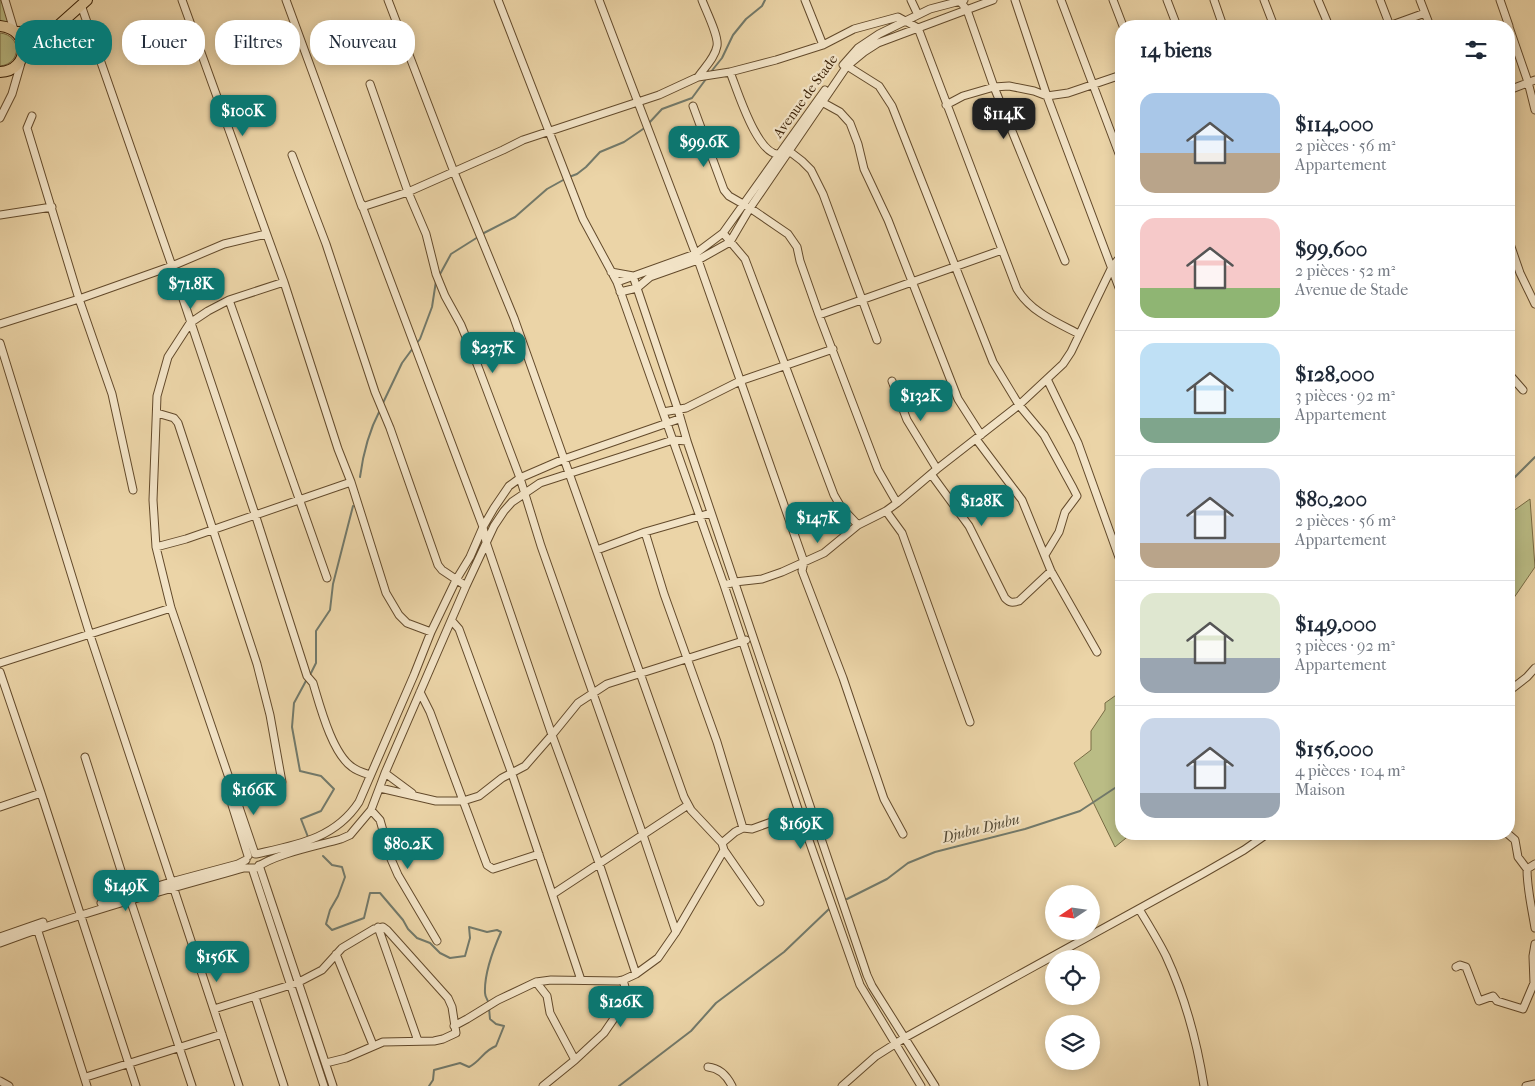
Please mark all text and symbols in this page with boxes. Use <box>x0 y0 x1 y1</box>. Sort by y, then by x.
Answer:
chip: Acheter <box>15 20 112 65</box>
chip: Louer <box>122 20 205 65</box>
chip: Filtres <box>215 20 300 65</box>
chip: Nouveau <box>310 20 415 65</box>
icon: filters <box>1462 36 1490 64</box>
text: 14 biens <box>1140 38 1212 62</box>
street label: Avenue de Stade <box>769 51 841 142</box>
pin: $100K <box>208 94 278 137</box>
pin: $114K <box>969 98 1039 140</box>
text: $100K <box>221 101 265 120</box>
text: $114K <box>983 104 1025 123</box>
text: $114,000 <box>1295 112 1374 136</box>
icon: home <box>1180 113 1240 173</box>
pin: $99.6K <box>663 126 745 168</box>
text: $99.6K <box>680 132 728 151</box>
text: 2 pièces · 56 m² <box>1295 136 1396 155</box>
text: Appartement <box>1295 155 1387 174</box>
text: $99,600 <box>1295 237 1367 261</box>
icon: home <box>1180 238 1240 298</box>
text: 2 pièces · 52 m² <box>1295 261 1395 280</box>
pin: $71.8K <box>150 268 232 310</box>
text: $71.8K <box>169 274 213 293</box>
text: Avenue de Stade <box>1295 280 1408 299</box>
pin: $237K <box>458 332 528 374</box>
text: $237K <box>472 338 514 357</box>
text: $128,000 <box>1295 362 1375 386</box>
icon: home <box>1180 363 1240 423</box>
pin: $132K <box>886 380 956 422</box>
text: $132K <box>901 386 941 405</box>
text: 3 pièces · 92 m² <box>1295 386 1395 405</box>
text: Appartement <box>1295 405 1387 424</box>
pin: $128K <box>947 484 1017 527</box>
text: $80,200 <box>1295 487 1367 511</box>
icon: home <box>1180 488 1240 548</box>
text: $128K <box>961 491 1003 510</box>
pin: $147K <box>783 502 853 544</box>
text: $147K <box>797 508 839 527</box>
text: 2 pièces · 56 m² <box>1295 511 1396 530</box>
text: Appartement <box>1295 530 1387 549</box>
text: $149,000 <box>1295 612 1377 636</box>
icon: home <box>1180 613 1240 673</box>
text: 3 pièces · 92 m² <box>1295 636 1395 655</box>
text: Appartement <box>1295 655 1387 674</box>
text: $156,000 <box>1295 737 1374 761</box>
icon: home <box>1180 738 1240 798</box>
text: 4 pièces · 104 m² <box>1295 761 1405 780</box>
pin: $166K <box>219 774 289 816</box>
text: $166K <box>232 780 276 799</box>
text: Maison <box>1295 780 1345 799</box>
pin: $169K <box>766 808 836 850</box>
water label: Djubu Djubu <box>939 810 1022 847</box>
text: $169K <box>779 814 823 833</box>
pin: $80.2K <box>367 828 449 870</box>
text: $80.2K <box>384 834 432 853</box>
pin: $149K <box>91 870 161 912</box>
text: $149K <box>104 876 148 895</box>
north arrow <box>1045 885 1100 940</box>
map controls <box>1045 885 1100 1070</box>
pin: $156K <box>182 940 252 983</box>
text: $156K <box>196 947 238 966</box>
button: locate <box>1045 950 1100 1005</box>
pin: $126K <box>586 986 656 1028</box>
text: $126K <box>599 992 643 1011</box>
button: layers <box>1045 1015 1100 1070</box>

